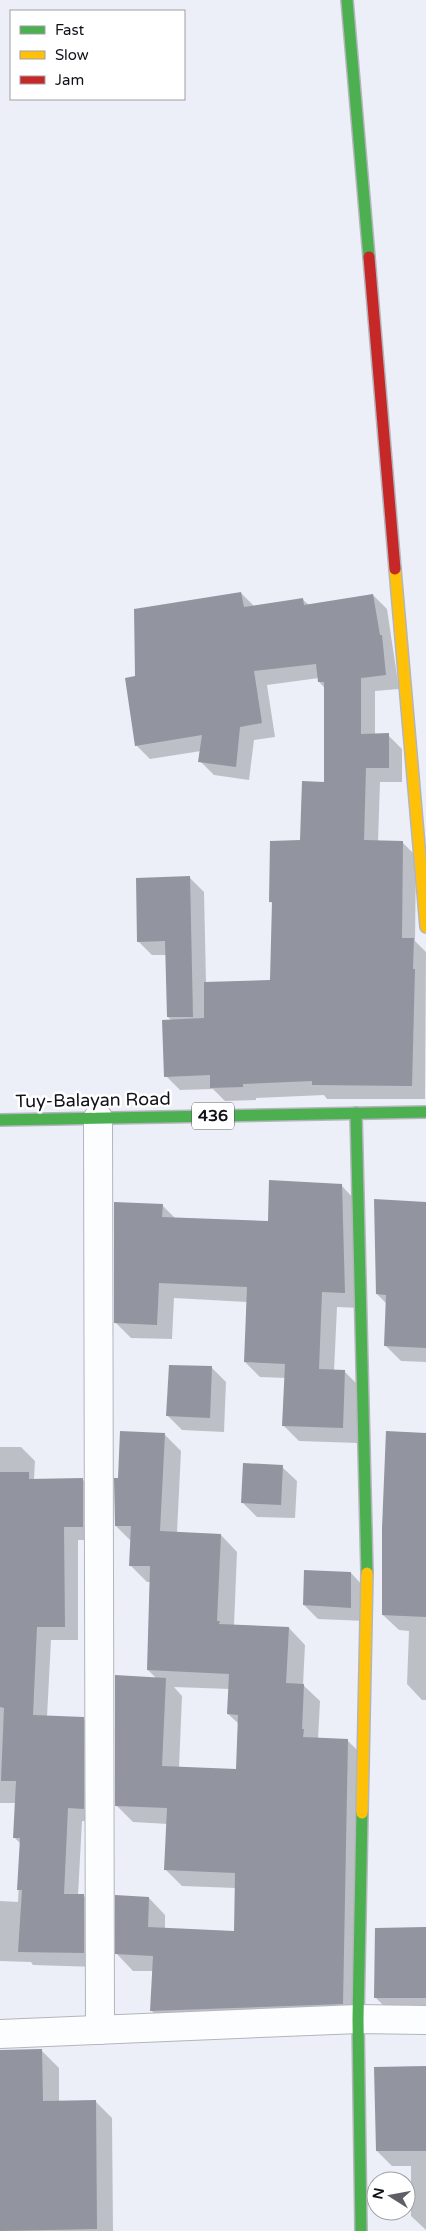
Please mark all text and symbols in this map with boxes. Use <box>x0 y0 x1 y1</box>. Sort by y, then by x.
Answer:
legend <box>10 10 185 100</box>
text: Fast <box>55 21 85 39</box>
text: Slow <box>55 46 89 64</box>
text: Jam <box>55 71 84 89</box>
street label: Tuy-Balayan Road <box>15 1088 171 1112</box>
road number: 436 <box>192 1102 234 1130</box>
north arrow <box>366 2171 416 2221</box>
text: N <box>369 2186 388 2201</box>

